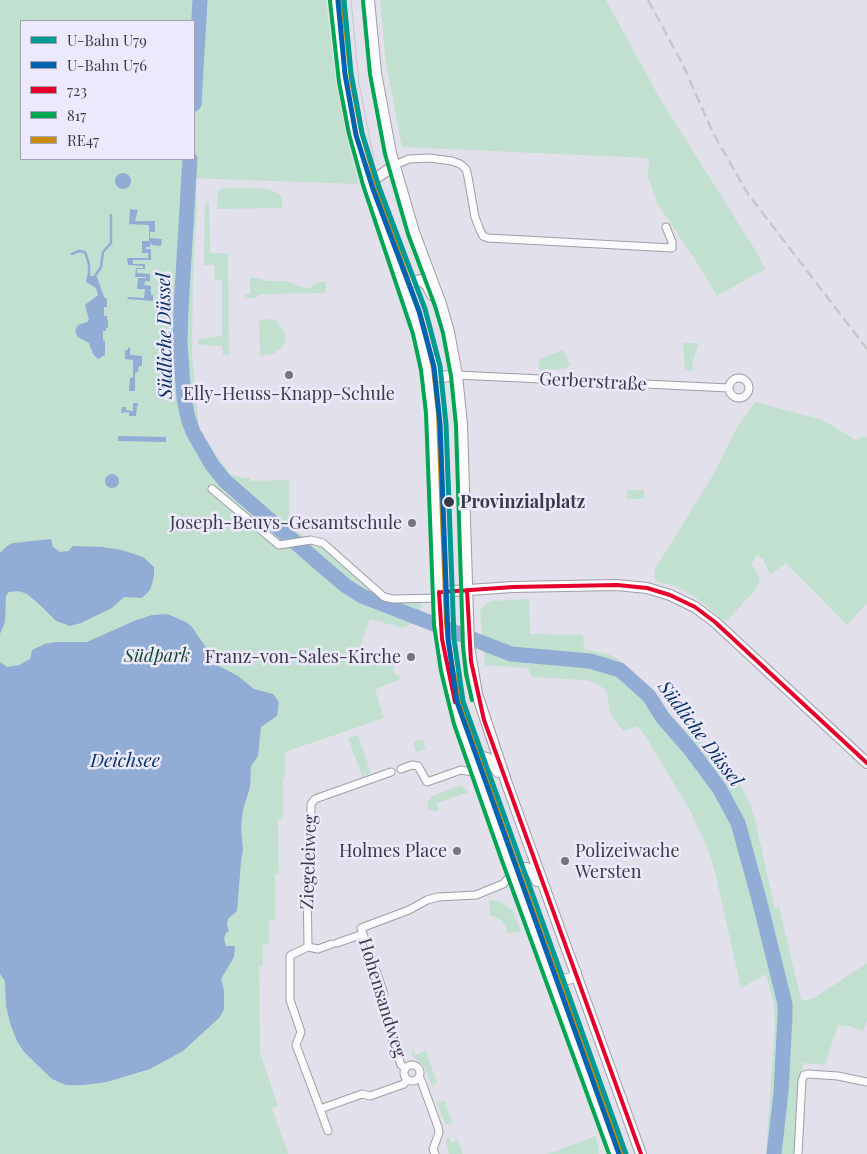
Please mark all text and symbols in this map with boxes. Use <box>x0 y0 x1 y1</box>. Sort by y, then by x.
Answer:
legend <box>20 20 195 160</box>
text: U-Bahn U79 <box>67 30 147 50</box>
text: U-Bahn U76 <box>67 55 147 75</box>
text: 723 <box>67 80 87 100</box>
text: 817 <box>67 105 86 125</box>
text: RE47 <box>67 130 99 150</box>
water label: Südliche Düssel <box>152 273 178 399</box>
street label: Gerberstraße <box>539 368 647 396</box>
marker: Elly-Heuss-Knapp-Schule <box>283 369 295 381</box>
place label: Elly-Heuss-Knapp-Schule <box>183 383 395 405</box>
place label: Provinzialplatz <box>460 491 585 513</box>
marker: Provinzialplatz <box>442 495 456 509</box>
place label: Joseph-Beuys-Gesamtschule <box>170 512 402 534</box>
marker: Joseph-Beuys-Gesamtschule <box>406 517 418 529</box>
park label: Südpark <box>124 645 190 667</box>
place label: Franz-von-Sales-Kirche <box>205 646 401 668</box>
marker: Franz-von-Sales-Kirche <box>405 651 417 663</box>
water label: Südliche Düssel <box>653 677 747 791</box>
water label: Deichsee <box>90 750 160 772</box>
street label: Ziegeleiweg <box>297 814 321 910</box>
place label: Holmes Place <box>339 840 447 862</box>
place label: Polizeiwache Wersten <box>575 840 680 882</box>
marker: Holmes Place <box>451 845 463 857</box>
marker: Polizeiwache Wersten <box>559 855 571 867</box>
street label: Hohensandweg <box>354 936 410 1060</box>

